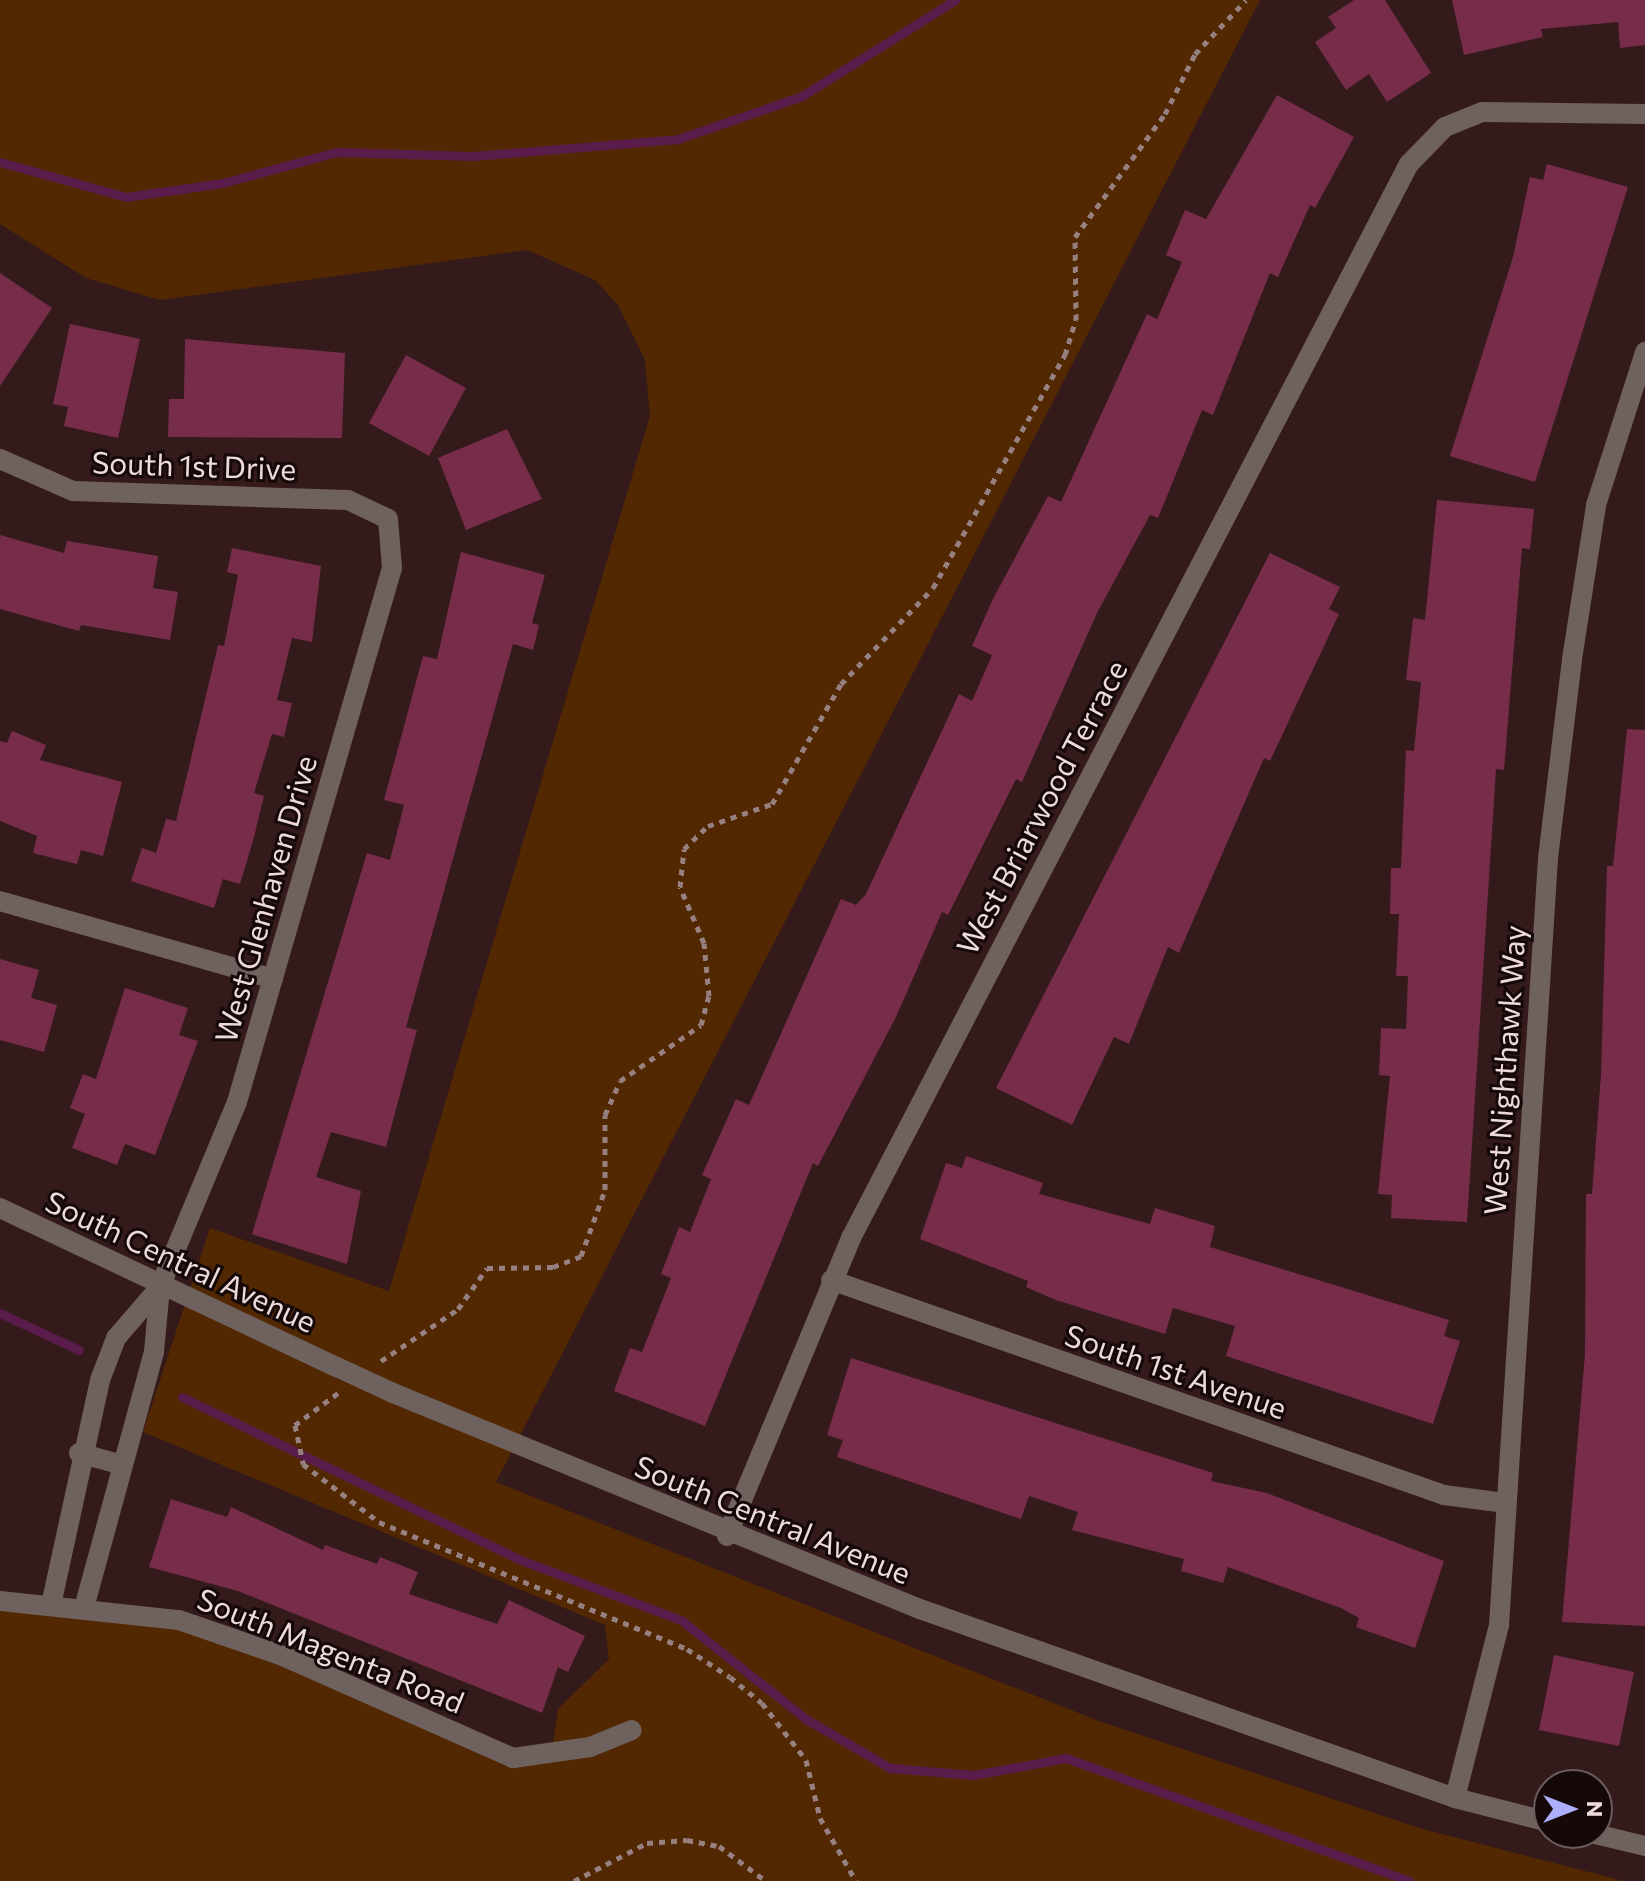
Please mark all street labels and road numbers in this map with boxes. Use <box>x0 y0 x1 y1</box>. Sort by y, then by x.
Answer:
street label: South 1st Drive <box>91 443 297 487</box>
street label: West Briarwood Terrace <box>948 654 1134 960</box>
street label: West Glenhaven Drive <box>207 751 323 1047</box>
street label: West Nighthawk Way <box>1476 924 1532 1216</box>
street label: South Central Avenue <box>40 1183 322 1339</box>
street label: South 1st Avenue <box>1060 1316 1292 1426</box>
street label: South Central Avenue <box>630 1447 916 1591</box>
street label: South Magenta Road <box>192 1580 470 1720</box>

